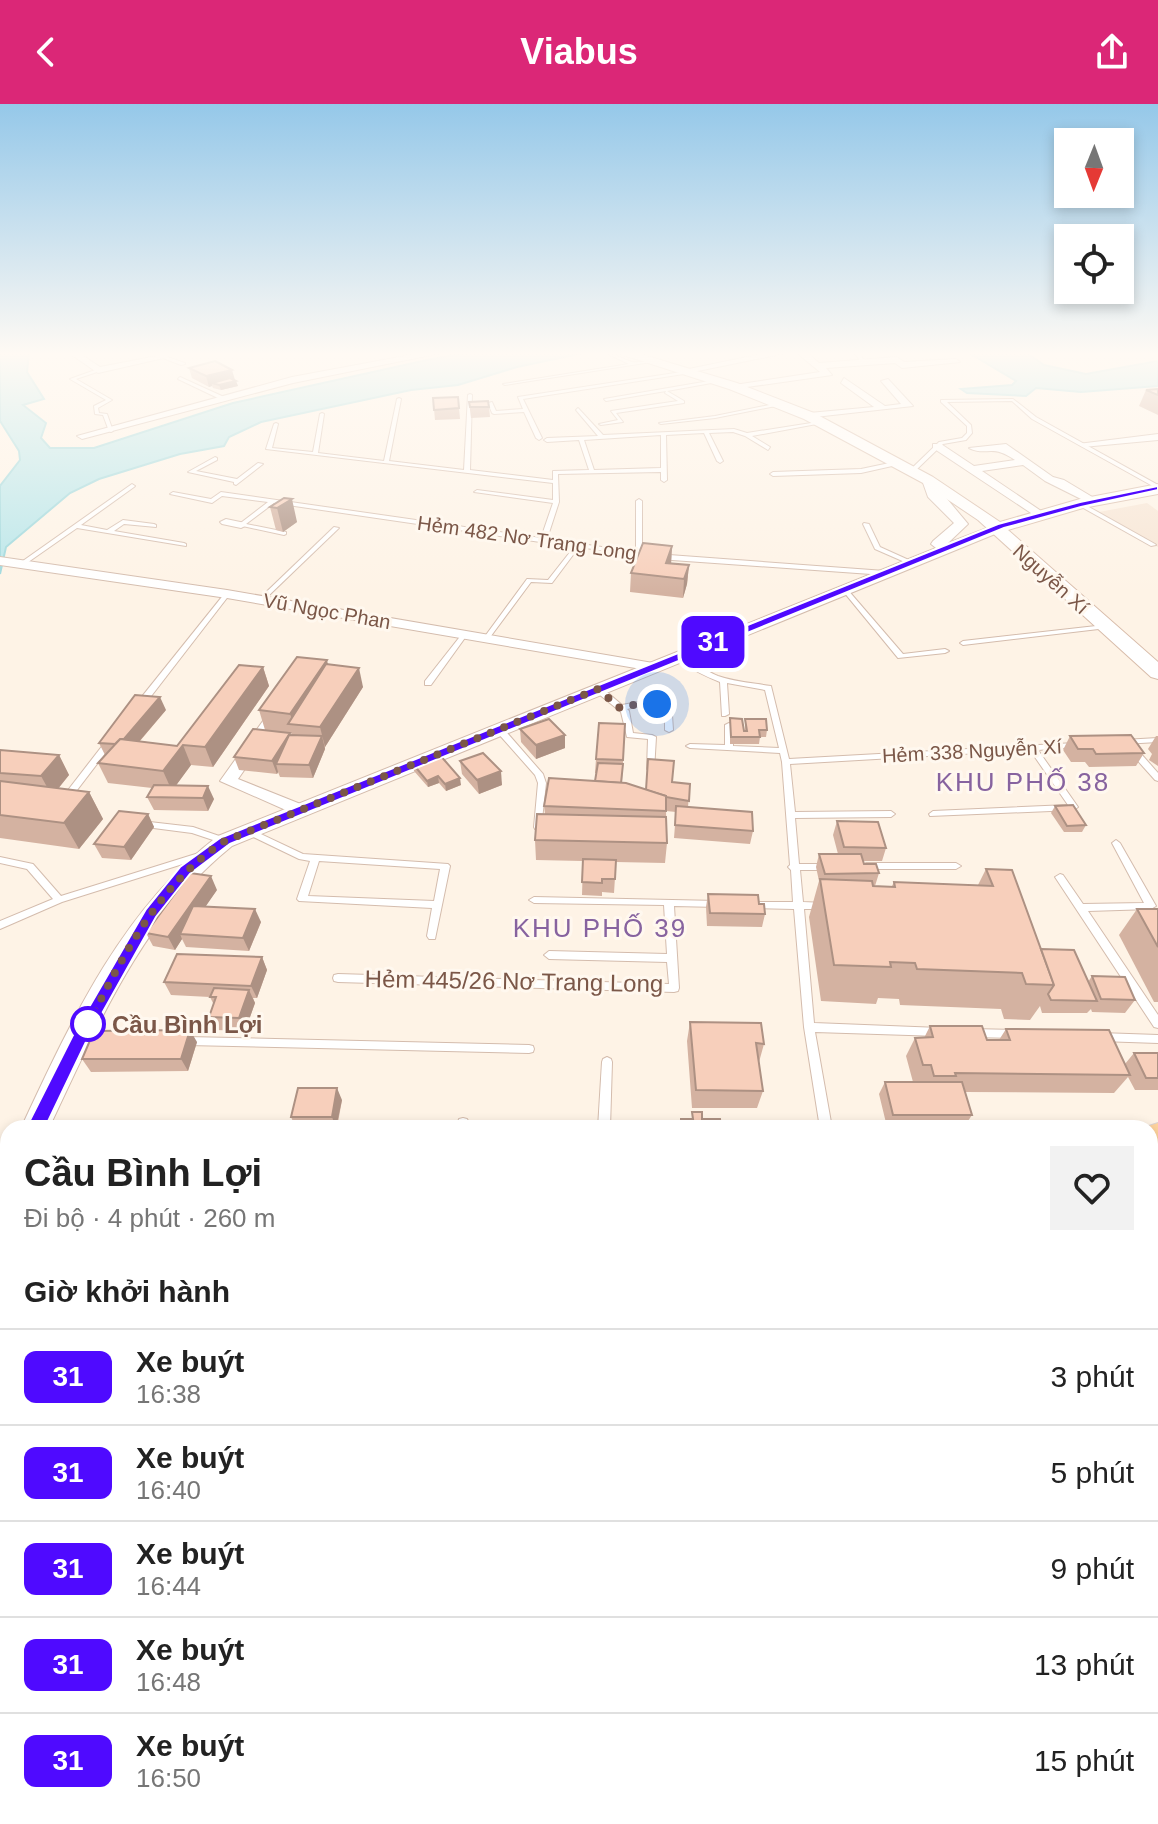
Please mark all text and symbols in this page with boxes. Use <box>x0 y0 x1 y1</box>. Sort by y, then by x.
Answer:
icon: back <box>24 30 68 74</box>
icon: share <box>1090 30 1134 74</box>
text: Viabus <box>520 31 638 72</box>
north arrow <box>1054 128 1134 208</box>
map controls <box>1054 128 1134 304</box>
button: locate <box>1054 224 1134 304</box>
street label: Hẻm 482 Nơ Trang Long <box>416 512 638 564</box>
street label: Nguyễn Xí <box>1009 540 1093 619</box>
street label: Vũ Ngọc Phan <box>262 589 392 633</box>
line badge: 31 <box>677 616 749 668</box>
text: 31 <box>697 626 729 657</box>
your location <box>637 684 677 724</box>
street label: Hẻm 338 Nguyễn Xí <box>881 735 1063 767</box>
district label: KHU PHỐ 38 <box>936 767 1110 797</box>
district label: KHU PHỐ 39 <box>513 913 687 943</box>
street label: Hẻm 445/26 Nơ Trang Long <box>364 965 664 997</box>
marker: Cầu Bình Lợi <box>71 1007 105 1041</box>
place label: Cầu Bình Lợi <box>112 1011 262 1038</box>
button: heart <box>1050 1146 1134 1230</box>
text: Cầu Bình Lợi <box>24 1152 262 1194</box>
text: Đi bộ · 4 phút · 260 m <box>24 1203 275 1233</box>
text: Giờ khởi hành <box>24 1275 230 1308</box>
text: Xe buýt <box>136 1345 244 1378</box>
text: 3 phút <box>1051 1360 1134 1393</box>
text: 31 <box>52 1361 84 1392</box>
text: 16:38 <box>136 1379 201 1409</box>
text: Xe buýt <box>136 1441 244 1474</box>
text: 5 phút <box>1051 1456 1134 1489</box>
text: 31 <box>52 1457 84 1488</box>
text: 16:40 <box>136 1475 201 1505</box>
text: Xe buýt <box>136 1537 244 1570</box>
text: 9 phút <box>1051 1552 1134 1585</box>
text: 31 <box>52 1553 84 1584</box>
text: 16:44 <box>136 1571 201 1601</box>
text: Xe buýt <box>136 1633 244 1666</box>
text: 13 phút <box>1034 1648 1134 1681</box>
text: 31 <box>52 1649 84 1680</box>
text: 16:48 <box>136 1667 201 1697</box>
text: Xe buýt <box>136 1729 244 1762</box>
text: 15 phút <box>1034 1744 1134 1777</box>
text: 31 <box>52 1745 84 1776</box>
text: 16:50 <box>136 1763 201 1793</box>

